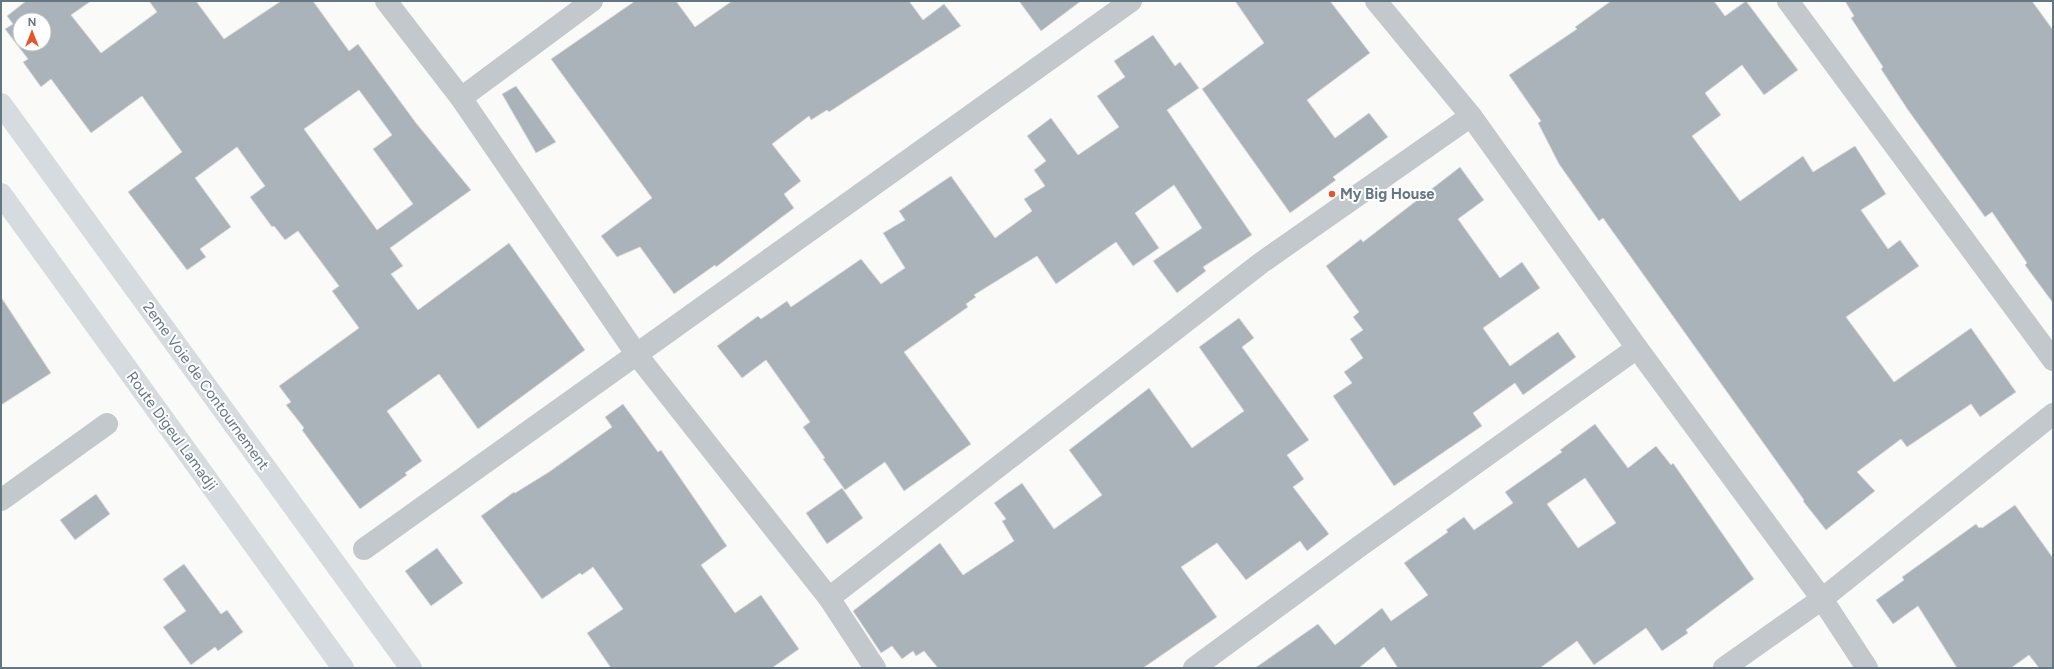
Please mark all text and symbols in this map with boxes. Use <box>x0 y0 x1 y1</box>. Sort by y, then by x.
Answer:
north arrow <box>12 12 52 52</box>
text: N <box>28 16 36 29</box>
place label: My Big House <box>1340 185 1435 203</box>
marker: My Big House <box>1327 189 1337 199</box>
street label: 2eme Voie de Contournement <box>139 299 273 474</box>
street label: Route Digeul Lamadji <box>123 368 221 494</box>

